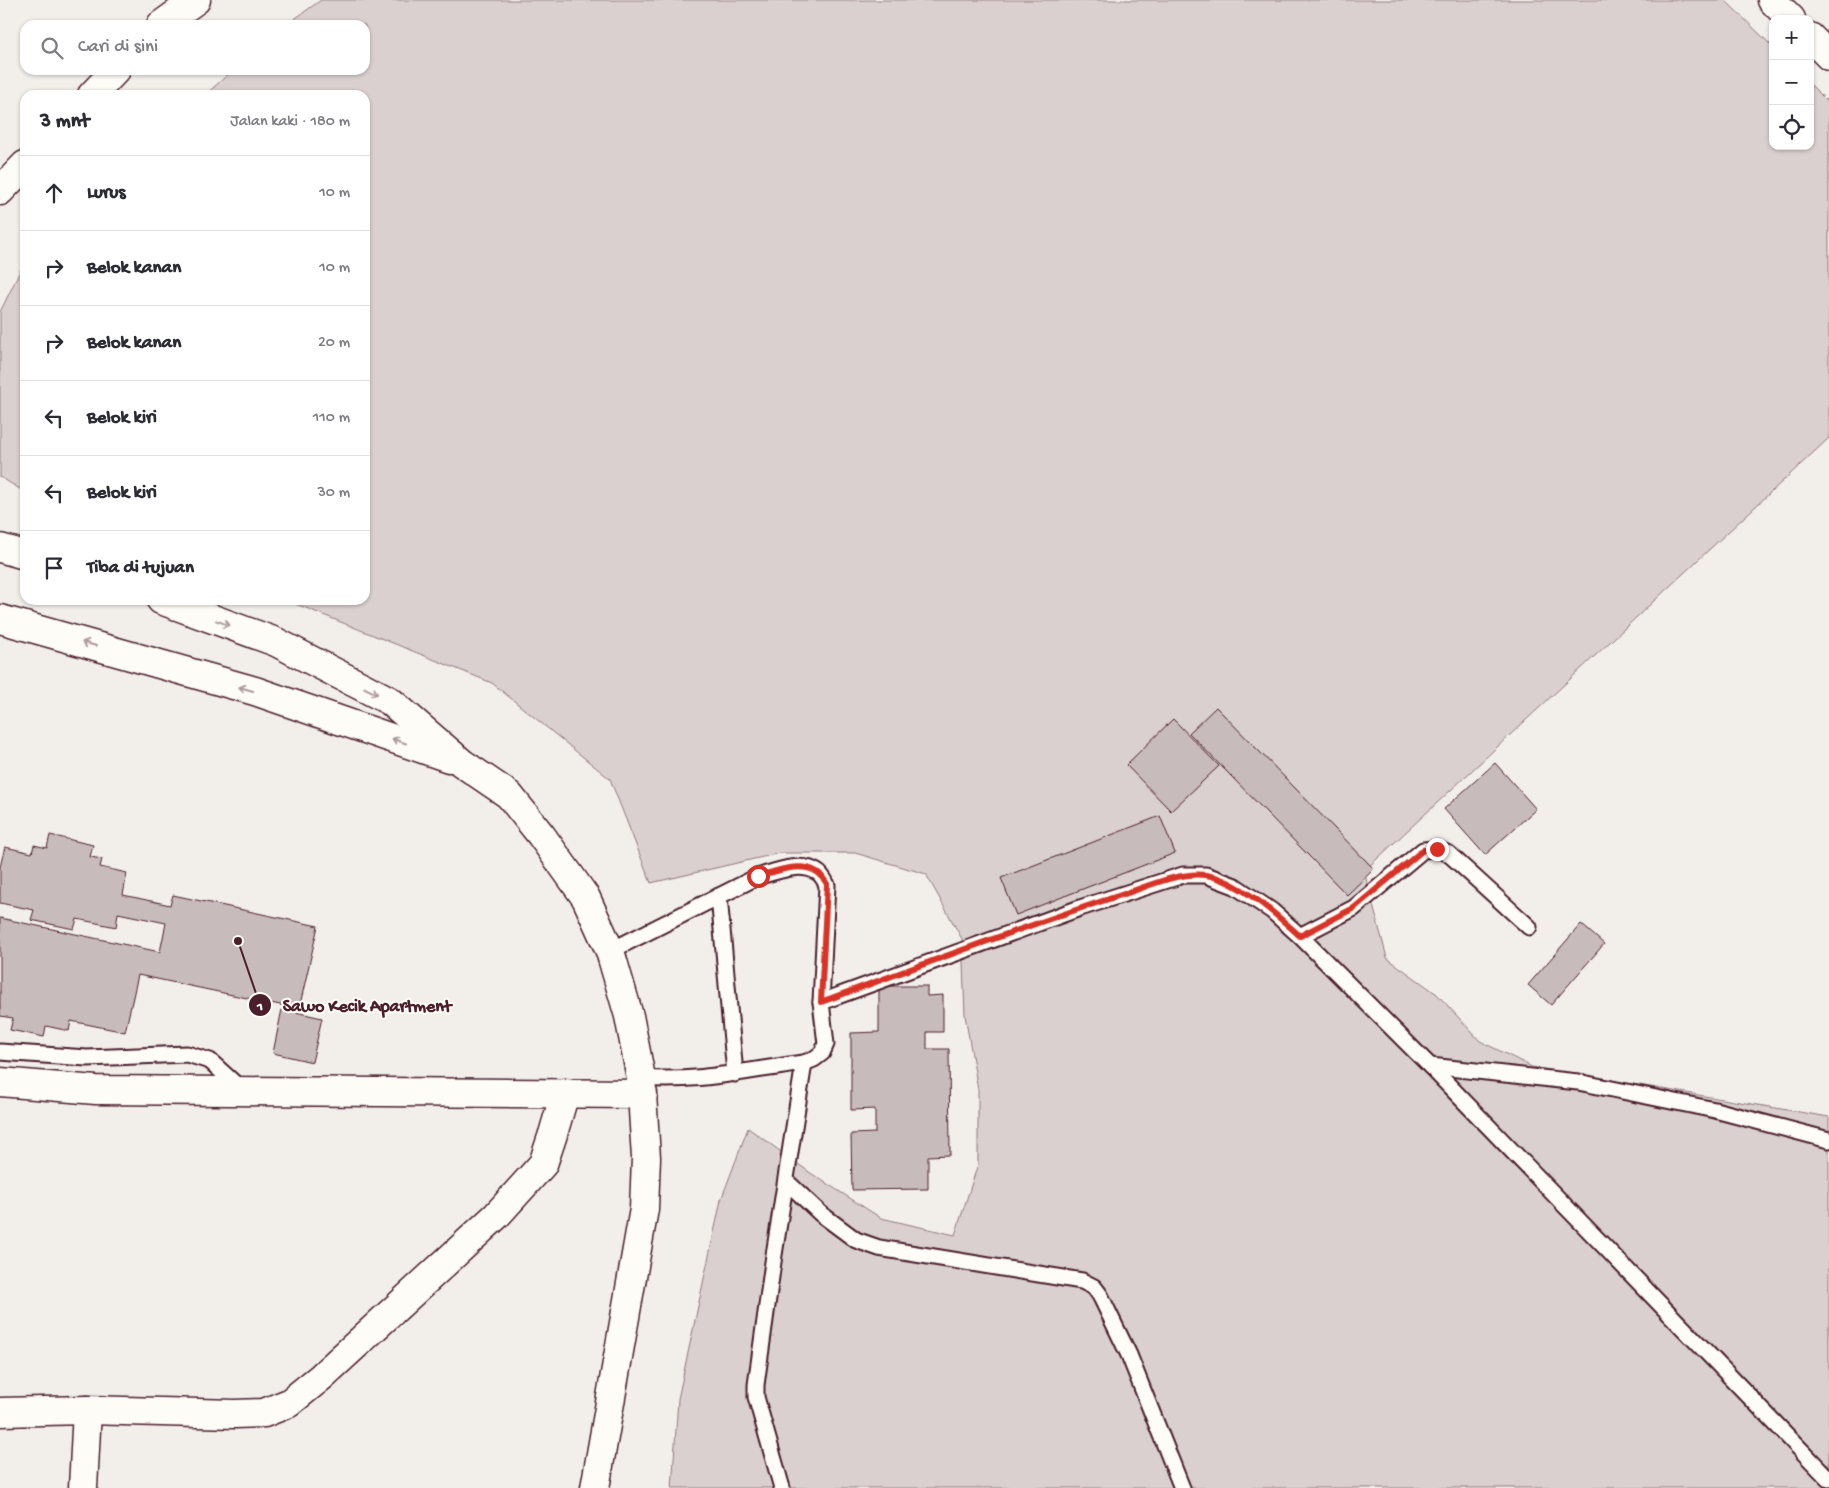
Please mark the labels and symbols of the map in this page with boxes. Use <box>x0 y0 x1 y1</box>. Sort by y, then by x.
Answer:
one-way arrow <box>215 619 231 628</box>
one-way arrow <box>82 639 98 649</box>
one-way arrow <box>238 683 254 693</box>
one-way arrow <box>363 686 378 696</box>
one-way arrow <box>392 736 408 745</box>
route end <box>1426 838 1449 861</box>
route start <box>747 865 770 888</box>
callout: Sawo Kecik Apartment <box>248 988 461 1021</box>
text: Sawo Kecik Apartment <box>283 997 453 1018</box>
text: 1 <box>256 998 263 1016</box>

